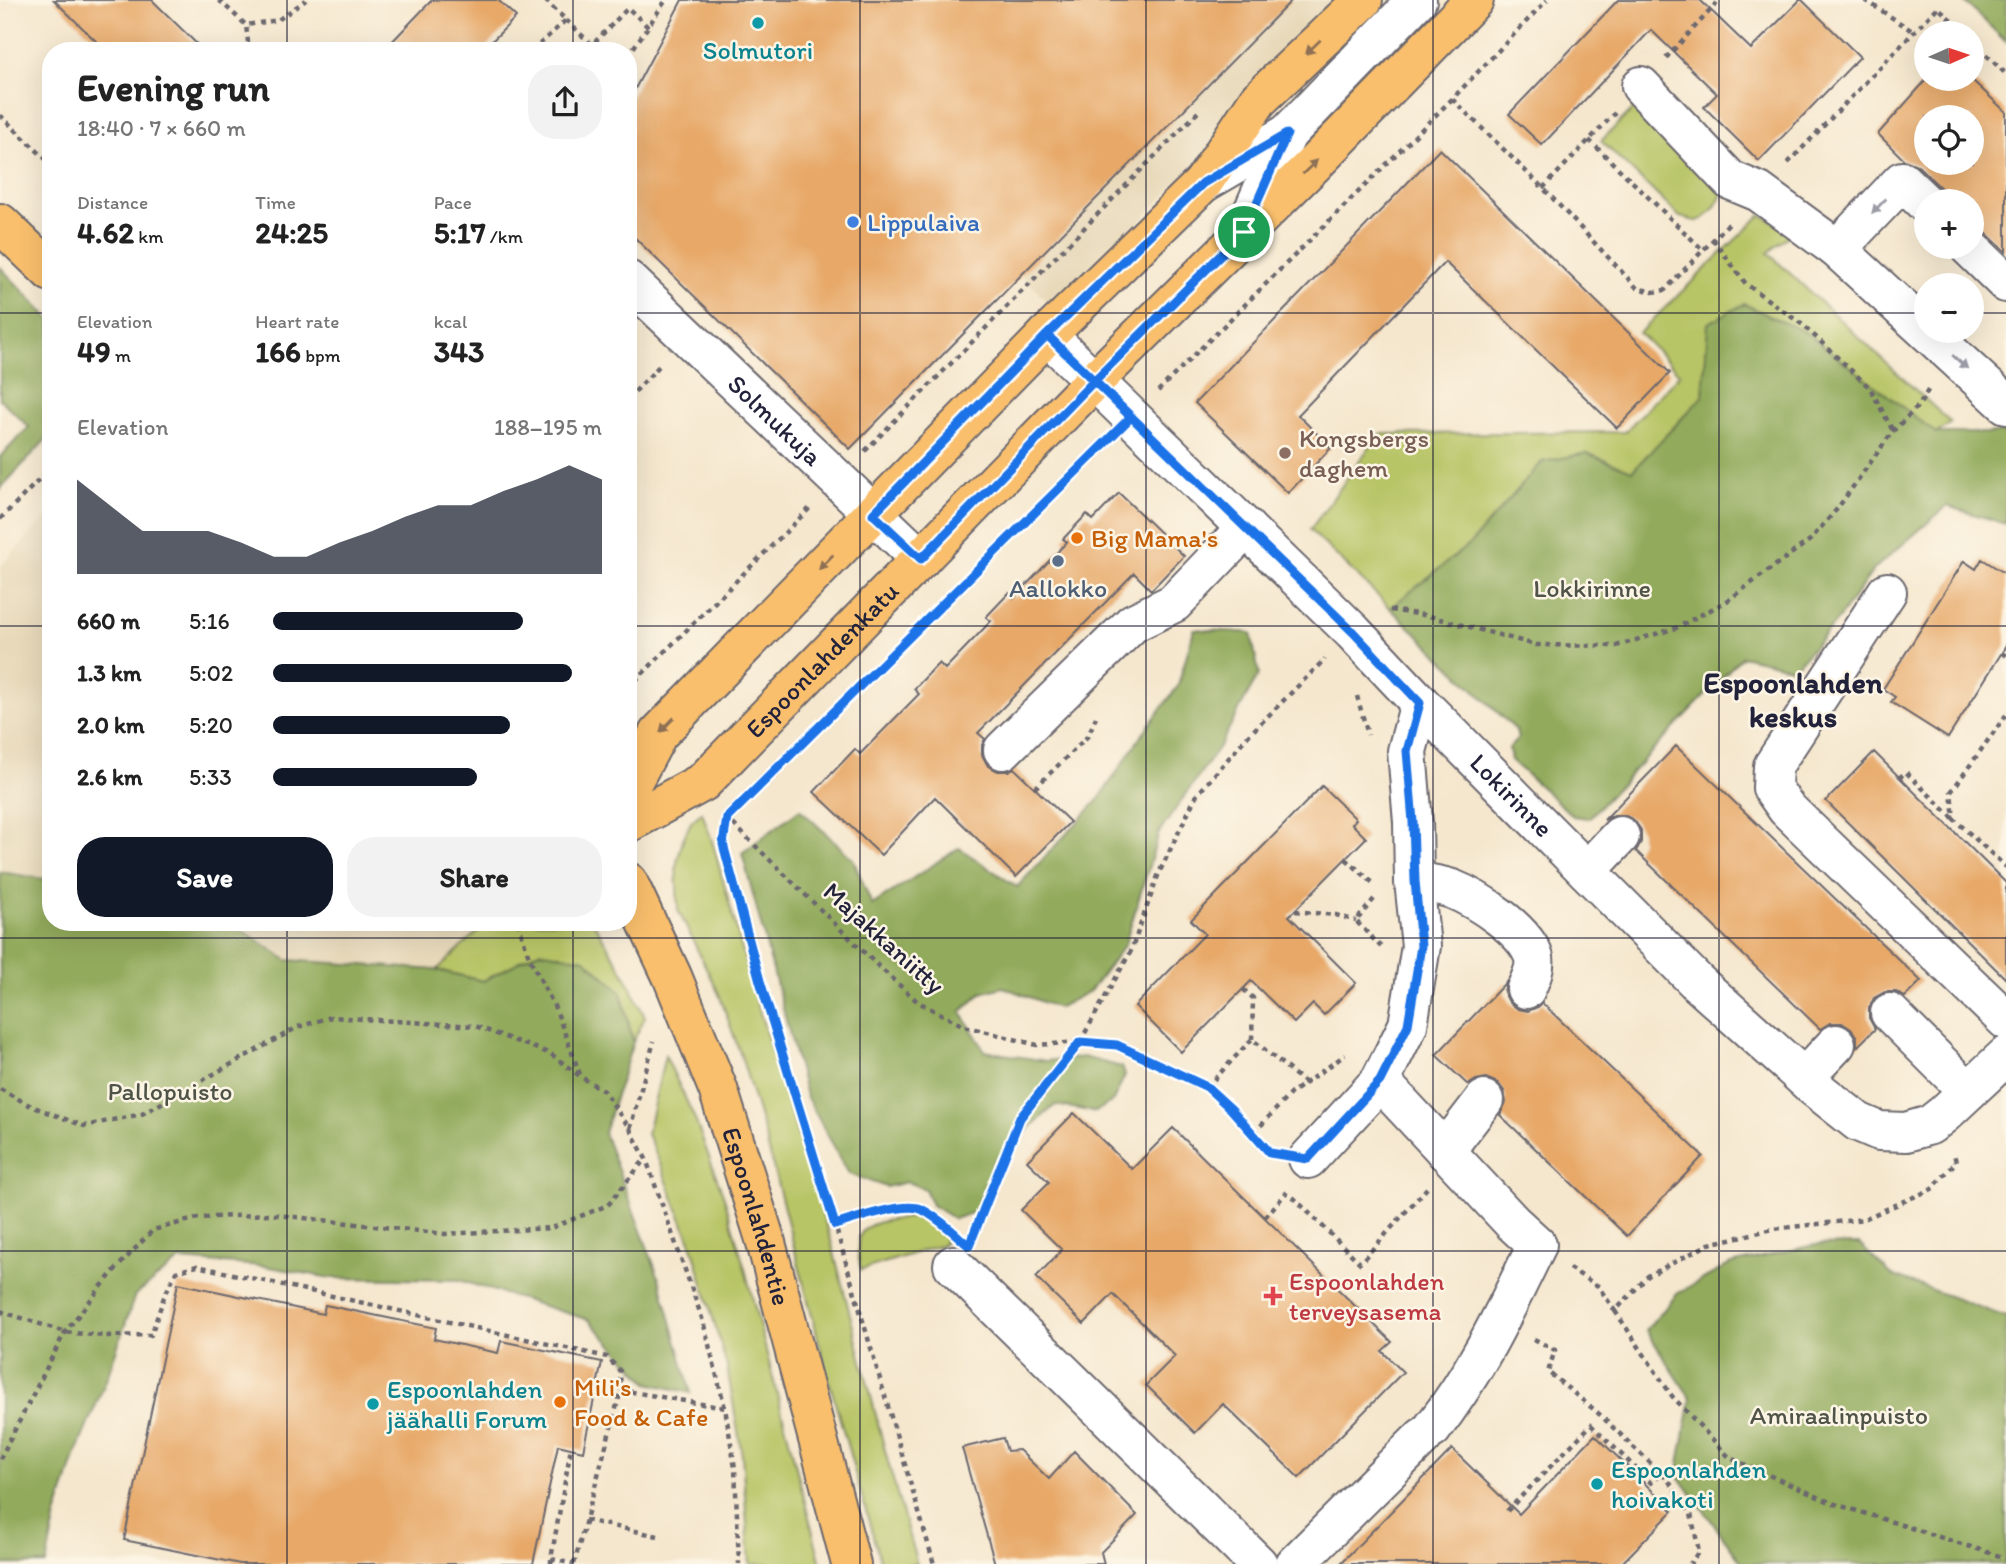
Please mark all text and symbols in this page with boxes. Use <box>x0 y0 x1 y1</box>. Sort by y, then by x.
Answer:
marker: Solmutori <box>750 15 766 31</box>
north arrow <box>1914 21 1984 91</box>
map controls <box>1914 21 1984 343</box>
place label: Solmutori <box>703 34 813 66</box>
one-way arrow <box>1305 39 1322 55</box>
text: Evening run <box>77 65 270 111</box>
button: share <box>528 65 602 139</box>
button: locate <box>1914 105 1984 175</box>
text: 18:40 · 7 × 660 m <box>77 114 246 142</box>
one-way arrow <box>1301 160 1318 176</box>
button: + <box>1914 189 1984 259</box>
text: Distance <box>77 191 148 214</box>
text: Time <box>255 191 296 214</box>
text: Pace <box>434 191 472 214</box>
one-way arrow <box>1870 197 1887 214</box>
pin <box>1214 202 1274 262</box>
place label: Lippulaiva <box>867 206 980 238</box>
icon: arrive <box>1225 213 1263 251</box>
text: 4.62 <box>77 214 134 251</box>
text: 24:25 <box>255 214 328 251</box>
text: 5:17 <box>434 214 486 251</box>
marker: Lippulaiva <box>845 214 861 230</box>
text: km <box>134 225 163 248</box>
text: /km <box>486 225 523 248</box>
button: − <box>1914 273 1984 343</box>
text: Elevation <box>77 310 153 333</box>
text: Heart rate <box>255 310 339 333</box>
text: kcal <box>434 310 467 333</box>
text: 49 <box>77 333 111 370</box>
text: 166 <box>255 333 301 370</box>
text: 343 <box>434 333 484 370</box>
text: m <box>111 344 131 367</box>
text: bpm <box>301 344 341 367</box>
one-way arrow <box>1951 354 1969 370</box>
street label: Solmukuja <box>721 368 829 473</box>
text: Elevation <box>77 413 168 441</box>
text: 188–195 m <box>494 413 602 441</box>
place label: Kongsbergs daghem <box>1299 422 1429 484</box>
marker: Kongsbergs daghem <box>1277 445 1293 461</box>
place label: Big Mama's <box>1091 522 1218 554</box>
marker: Big Mama's <box>1069 530 1085 546</box>
marker: Aallokko <box>1050 553 1066 569</box>
one-way arrow <box>817 554 834 571</box>
place label: Aallokko <box>1009 572 1107 604</box>
park label: Lokkirinne <box>1533 572 1651 604</box>
street label: Espoonlahdenkatu <box>739 575 905 745</box>
text: 660 m <box>77 607 140 635</box>
text: 5:16 <box>189 607 230 635</box>
text: 1.3 km <box>77 659 141 687</box>
text: 5:02 <box>189 659 233 687</box>
district label: Espoonlahden keskus <box>1703 664 1883 735</box>
text: 2.0 km <box>77 711 145 739</box>
text: 5:20 <box>189 711 233 739</box>
one-way arrow <box>659 716 675 733</box>
street label: Lokirinne <box>1463 747 1560 844</box>
text: 2.6 km <box>77 763 143 791</box>
text: 5:33 <box>189 763 232 791</box>
button: Save <box>77 837 333 917</box>
button: Share <box>347 837 602 917</box>
street label: Majakkaniitty <box>817 875 951 1001</box>
park label: Pallopuisto <box>108 1075 232 1107</box>
street label: Espoonlahdentie <box>715 1123 798 1309</box>
place label: Espoonlahden terveysasema <box>1289 1265 1445 1327</box>
marker: Espoonlahden terveysasema <box>1263 1286 1283 1306</box>
place label: Mili's Food & Cafe <box>574 1371 708 1433</box>
place label: Espoonlahden jäähalli Forum <box>386 1373 547 1435</box>
marker: Mili's Food & Cafe <box>552 1394 568 1410</box>
marker: Espoonlahden jäähalli Forum <box>365 1396 381 1412</box>
park label: Amiraalinpuisto <box>1750 1399 1928 1431</box>
place label: Espoonlahden hoivakoti <box>1611 1453 1767 1515</box>
marker: Espoonlahden hoivakoti <box>1589 1476 1605 1492</box>

